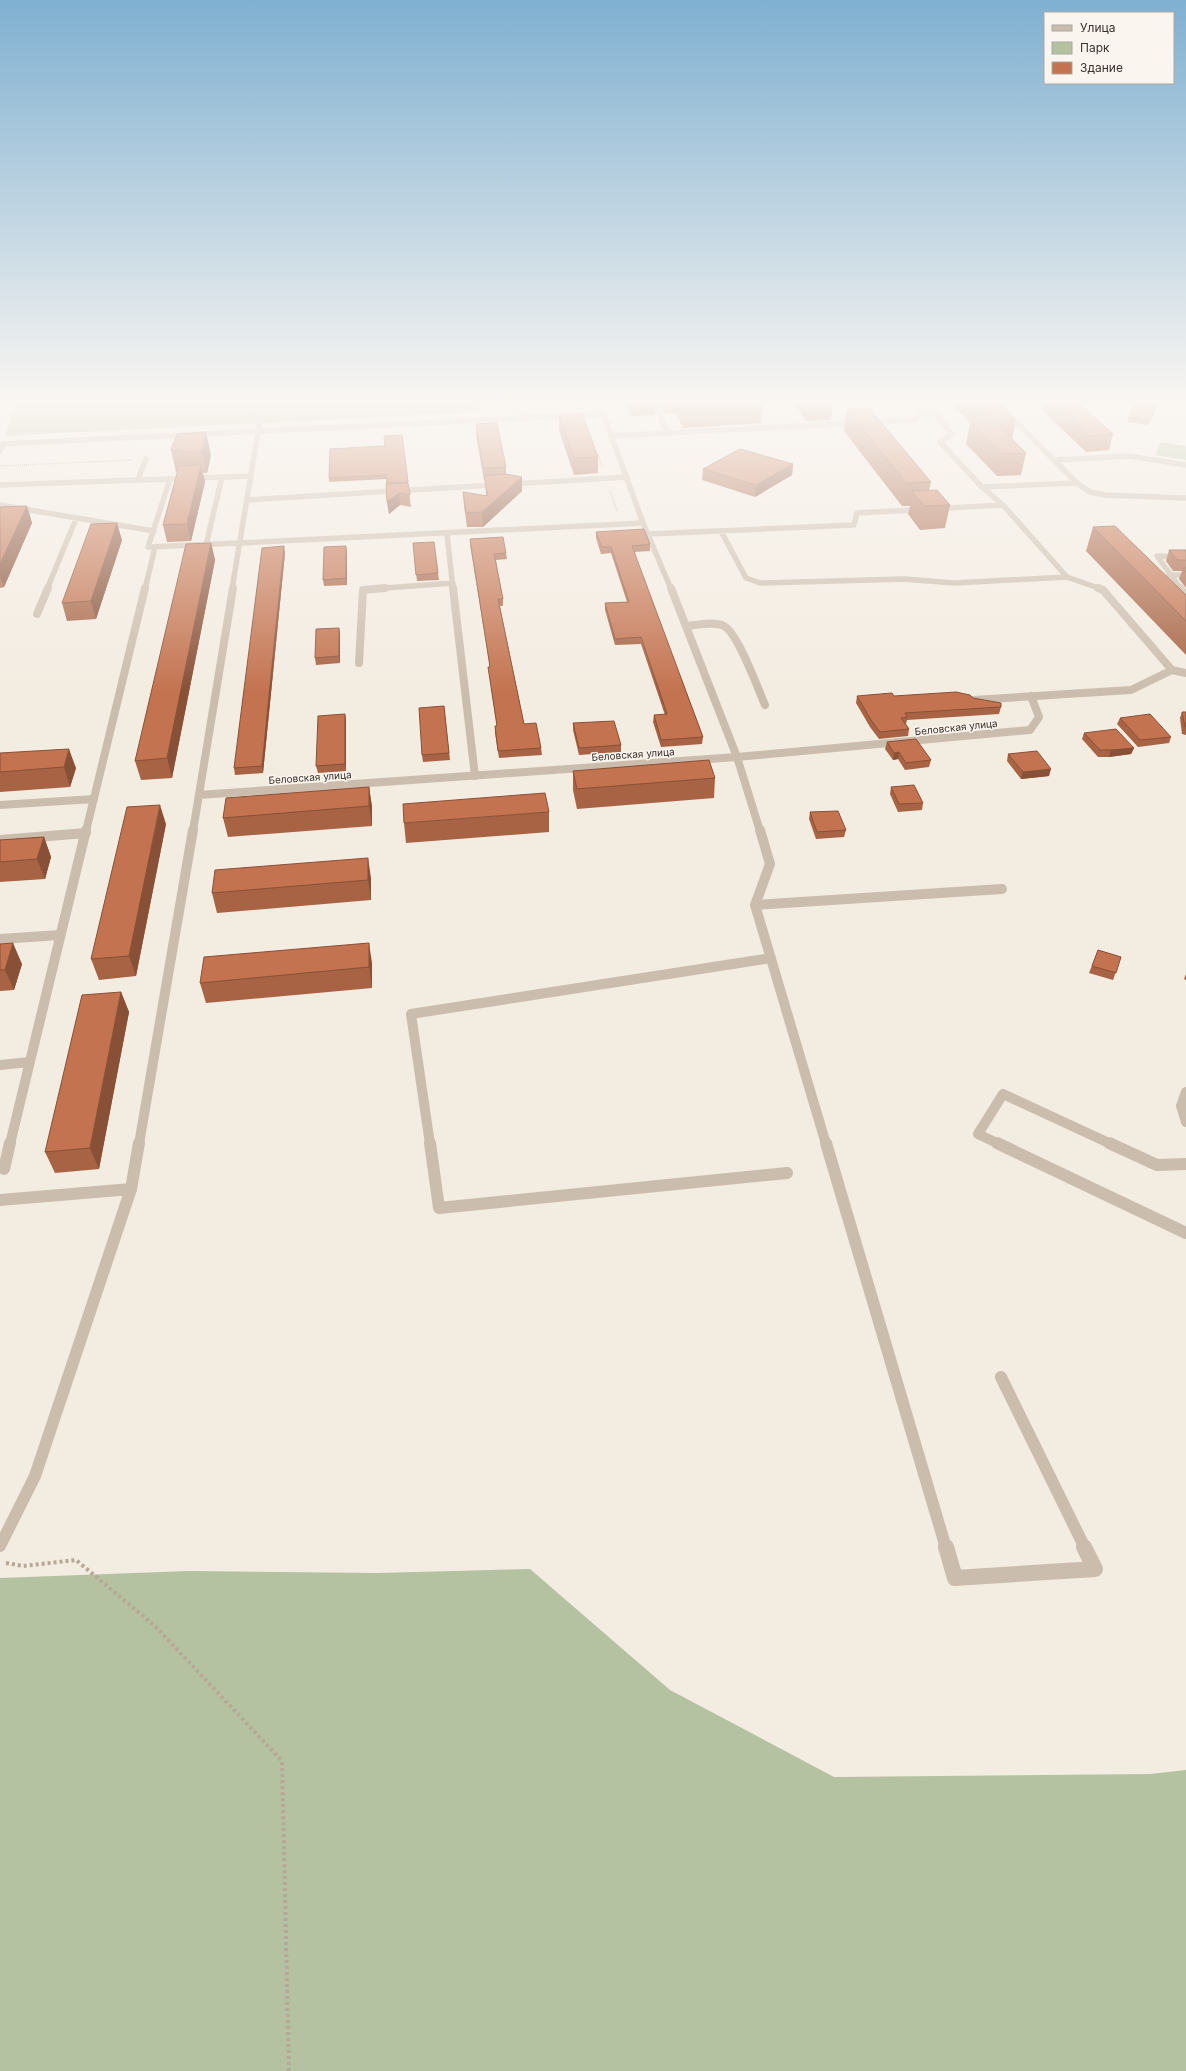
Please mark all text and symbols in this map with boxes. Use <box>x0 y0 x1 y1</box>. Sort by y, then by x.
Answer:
legend <box>1044 12 1174 84</box>
text: Улица <box>1080 20 1115 35</box>
text: Парк <box>1080 40 1110 55</box>
text: Здание <box>1080 60 1123 75</box>
street label: Беловская улица <box>914 717 998 737</box>
street label: Беловская улица <box>591 745 675 763</box>
street label: Беловская улица <box>268 768 352 786</box>

